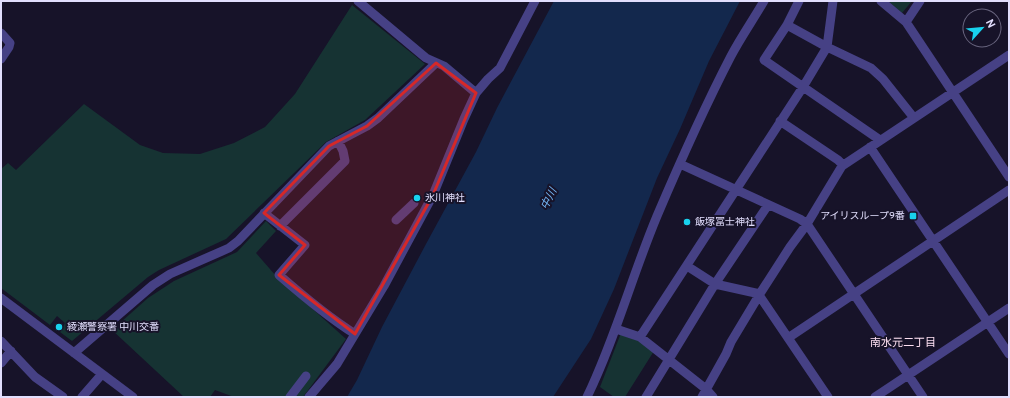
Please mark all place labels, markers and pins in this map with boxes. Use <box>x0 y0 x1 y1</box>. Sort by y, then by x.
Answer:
place label: 氷川神社 <box>425 192 465 205</box>
marker: 氷川神社 <box>412 193 422 203</box>
place label: アイリスループ9番 <box>820 210 905 223</box>
marker: アイリスループ9番 <box>908 211 918 221</box>
place label: 飯塚冨士神社 <box>695 216 755 229</box>
marker: 飯塚冨士神社 <box>682 217 692 227</box>
place label: 綾瀬警察署 中川交番 <box>67 321 159 334</box>
marker: 綾瀬警察署 中川交番 <box>54 322 64 332</box>

